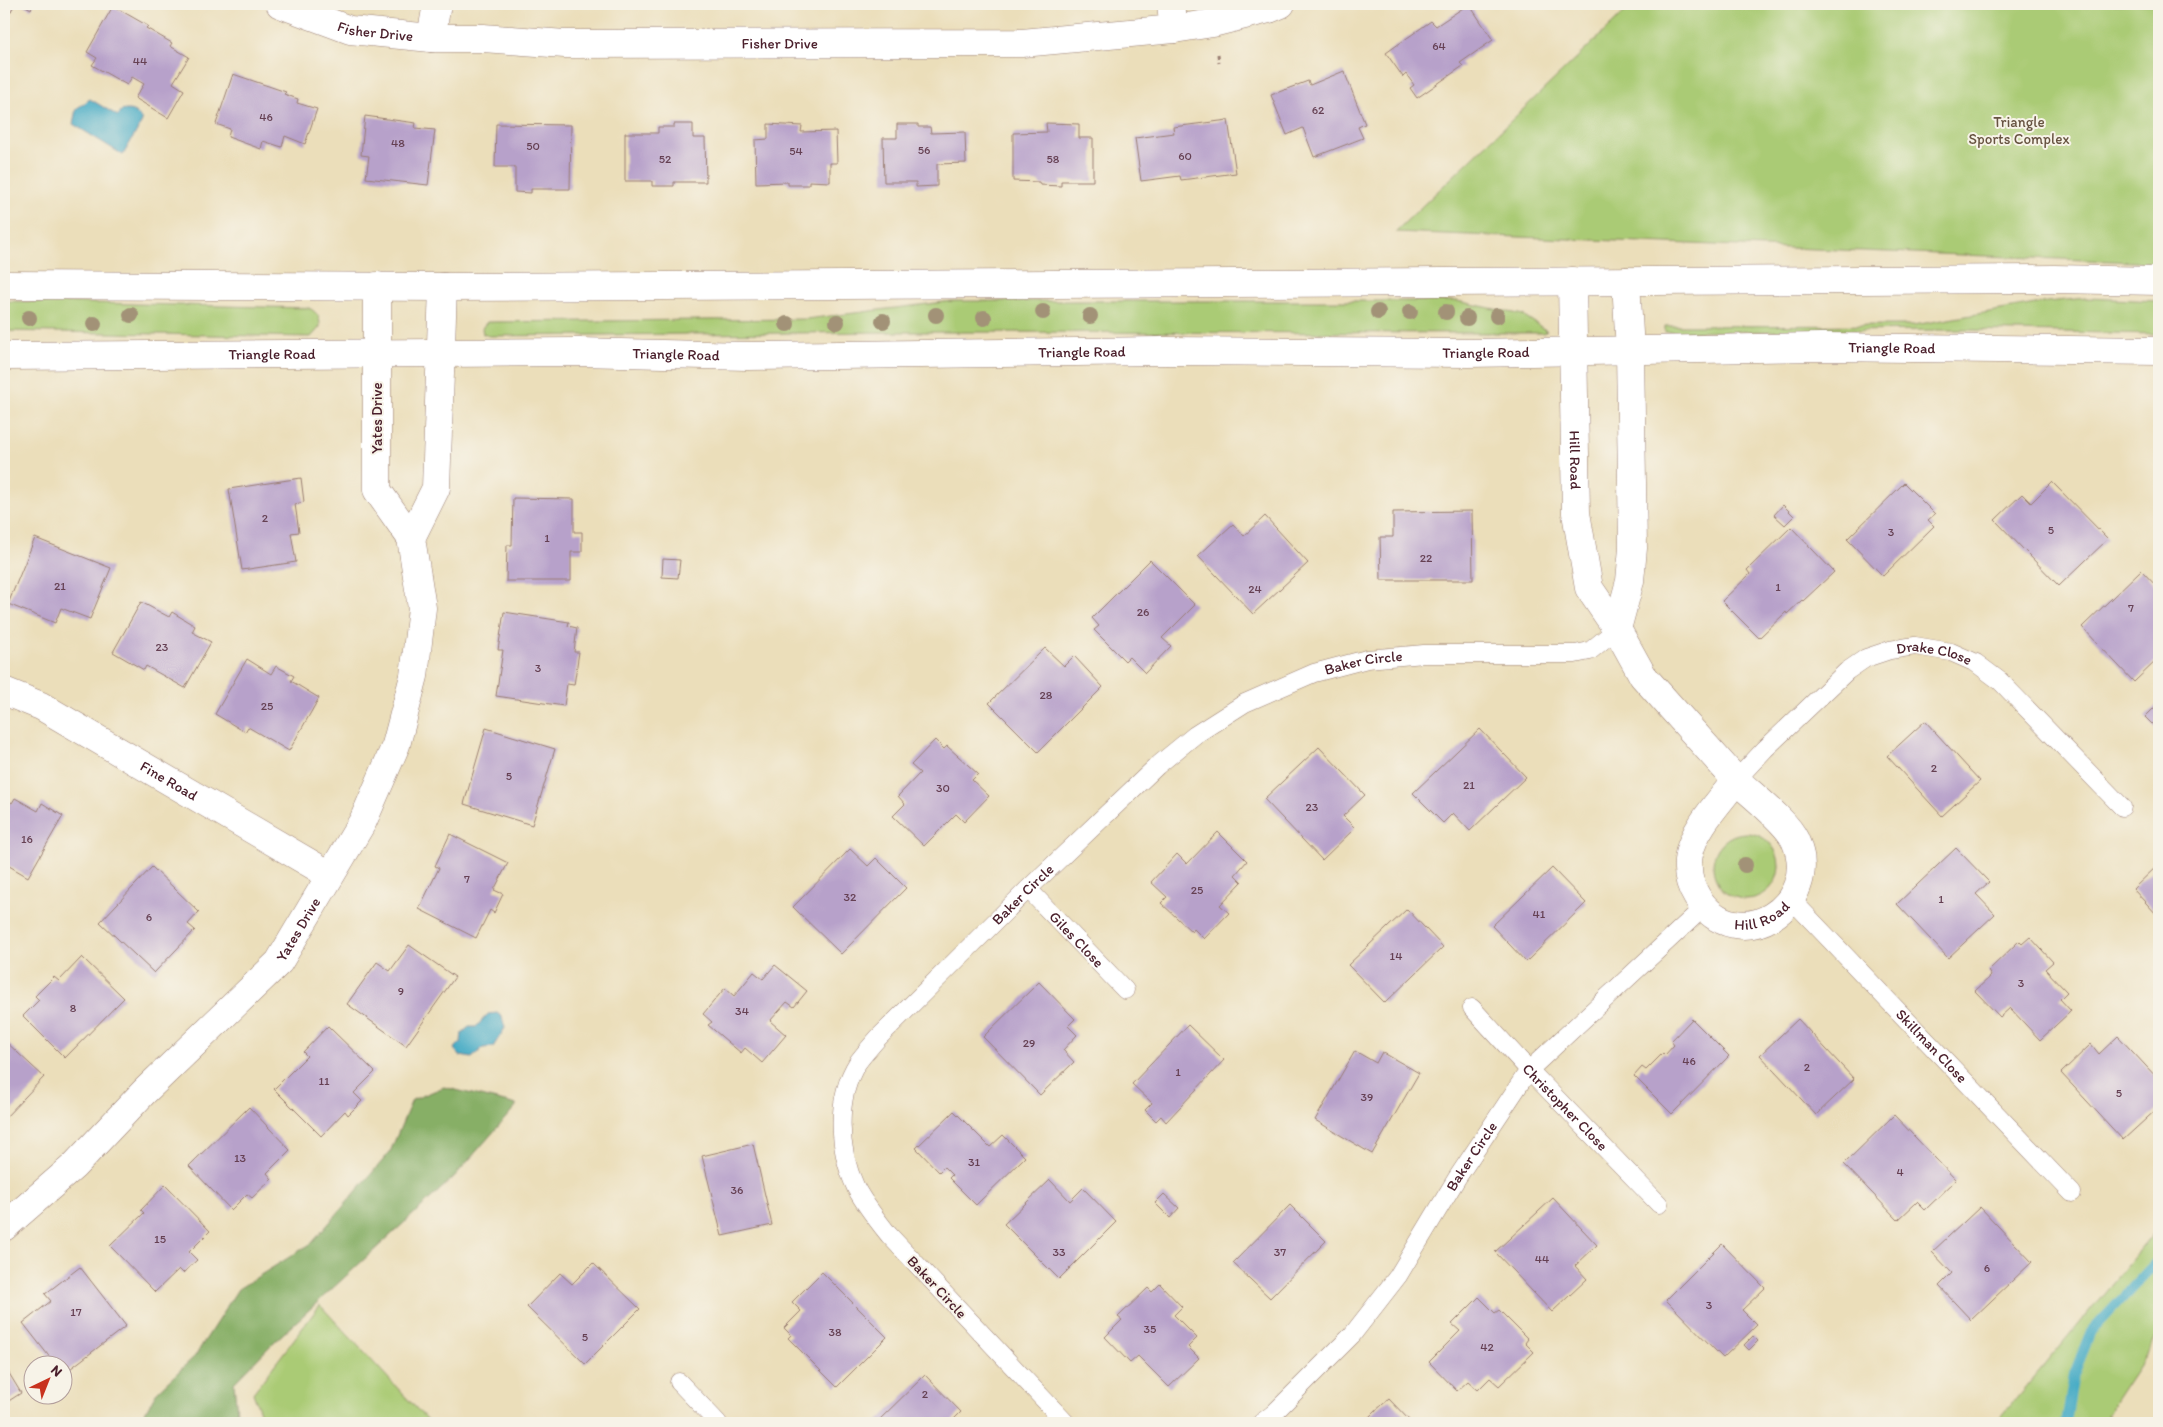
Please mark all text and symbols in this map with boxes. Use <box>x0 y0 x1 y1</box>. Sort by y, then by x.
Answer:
street label: Fisher Drive <box>335 17 414 45</box>
street label: Fisher Drive <box>742 34 818 53</box>
house number: 64 <box>1432 39 1446 53</box>
house number: 44 <box>133 54 147 68</box>
house number: 62 <box>1312 103 1325 117</box>
house number: 46 <box>259 110 273 124</box>
park label: Triangle Sports Complex <box>1968 113 2070 148</box>
house number: 48 <box>391 136 405 150</box>
house number: 50 <box>526 139 540 153</box>
house number: 56 <box>918 143 930 157</box>
house number: 54 <box>789 144 803 158</box>
house number: 60 <box>1178 149 1192 163</box>
house number: 52 <box>659 152 672 166</box>
house number: 58 <box>1047 152 1060 166</box>
street label: Triangle Road <box>1848 338 1936 357</box>
street label: Triangle Road <box>1038 342 1126 362</box>
street label: Triangle Road <box>1442 343 1530 362</box>
street label: Triangle Road <box>632 344 720 364</box>
street label: Triangle Road <box>228 345 316 363</box>
street label: Yates Drive <box>368 382 386 454</box>
street label: Hill Road <box>1566 430 1585 490</box>
house number: 2 <box>262 511 269 525</box>
house number: 5 <box>2048 523 2054 537</box>
house number: 3 <box>1888 525 1895 539</box>
house number: 1 <box>544 531 550 545</box>
house number: 22 <box>1420 551 1433 565</box>
house number: 21 <box>54 579 66 593</box>
house number: 1 <box>1775 580 1781 594</box>
house number: 24 <box>1248 582 1262 596</box>
house number: 7 <box>2128 601 2134 615</box>
house number: 26 <box>1137 605 1149 619</box>
street label: Drake Close <box>1895 637 1975 669</box>
house number: 23 <box>156 640 169 654</box>
street label: Baker Circle <box>1322 647 1403 679</box>
house number: 3 <box>535 661 542 675</box>
house number: 28 <box>1040 688 1053 702</box>
house number: 25 <box>261 699 273 713</box>
street label: Fine Road <box>137 757 201 805</box>
house number: 2 <box>1931 761 1938 775</box>
house number: 5 <box>506 769 512 783</box>
house number: 21 <box>1463 778 1475 792</box>
house number: 30 <box>936 781 950 795</box>
house number: 23 <box>1306 800 1319 814</box>
house number: 16 <box>21 832 33 846</box>
street label: Baker Circle <box>988 860 1058 929</box>
house number: 7 <box>464 872 470 886</box>
house number: 25 <box>1191 883 1203 897</box>
house number: 32 <box>844 890 857 904</box>
house number: 1 <box>1938 892 1944 906</box>
street label: Yates Drive <box>272 894 324 965</box>
street label: Hill Road <box>1734 897 1794 934</box>
house number: 41 <box>1533 907 1546 921</box>
street label: Giles Close <box>1045 908 1108 971</box>
house number: 6 <box>146 910 152 924</box>
house number: 14 <box>1390 949 1402 963</box>
house number: 3 <box>2018 976 2025 990</box>
house number: 9 <box>398 984 404 998</box>
house number: 8 <box>70 1001 77 1015</box>
house number: 34 <box>735 1004 749 1018</box>
street label: Skillman Close <box>1892 1005 1971 1087</box>
house number: 29 <box>1023 1036 1035 1050</box>
house number: 46 <box>1682 1054 1696 1068</box>
street label: Christopher Close <box>1519 1060 1611 1155</box>
house number: 2 <box>1804 1060 1811 1074</box>
house number: 1 <box>1175 1065 1181 1079</box>
house number: 11 <box>318 1074 330 1088</box>
house number: 5 <box>2116 1086 2122 1100</box>
house number: 39 <box>1361 1090 1373 1104</box>
street label: Baker Circle <box>1442 1118 1501 1194</box>
house number: 13 <box>234 1151 247 1165</box>
house number: 31 <box>968 1155 980 1169</box>
house number: 4 <box>1896 1165 1904 1179</box>
house number: 36 <box>731 1183 743 1197</box>
house number: 15 <box>154 1232 166 1246</box>
house number: 33 <box>1052 1245 1066 1259</box>
house number: 37 <box>1274 1245 1286 1259</box>
street label: Baker Circle <box>903 1252 971 1322</box>
house number: 44 <box>1535 1252 1549 1266</box>
house number: 6 <box>1984 1261 1990 1275</box>
house number: 3 <box>1706 1298 1713 1312</box>
house number: 17 <box>70 1305 82 1319</box>
house number: 35 <box>1144 1322 1156 1336</box>
house number: 38 <box>828 1325 842 1339</box>
house number: 5 <box>582 1330 588 1344</box>
house number: 42 <box>1480 1340 1494 1354</box>
north arrow <box>22 1354 72 1404</box>
text: N <box>47 1361 66 1380</box>
house number: 2 <box>922 1387 929 1401</box>

